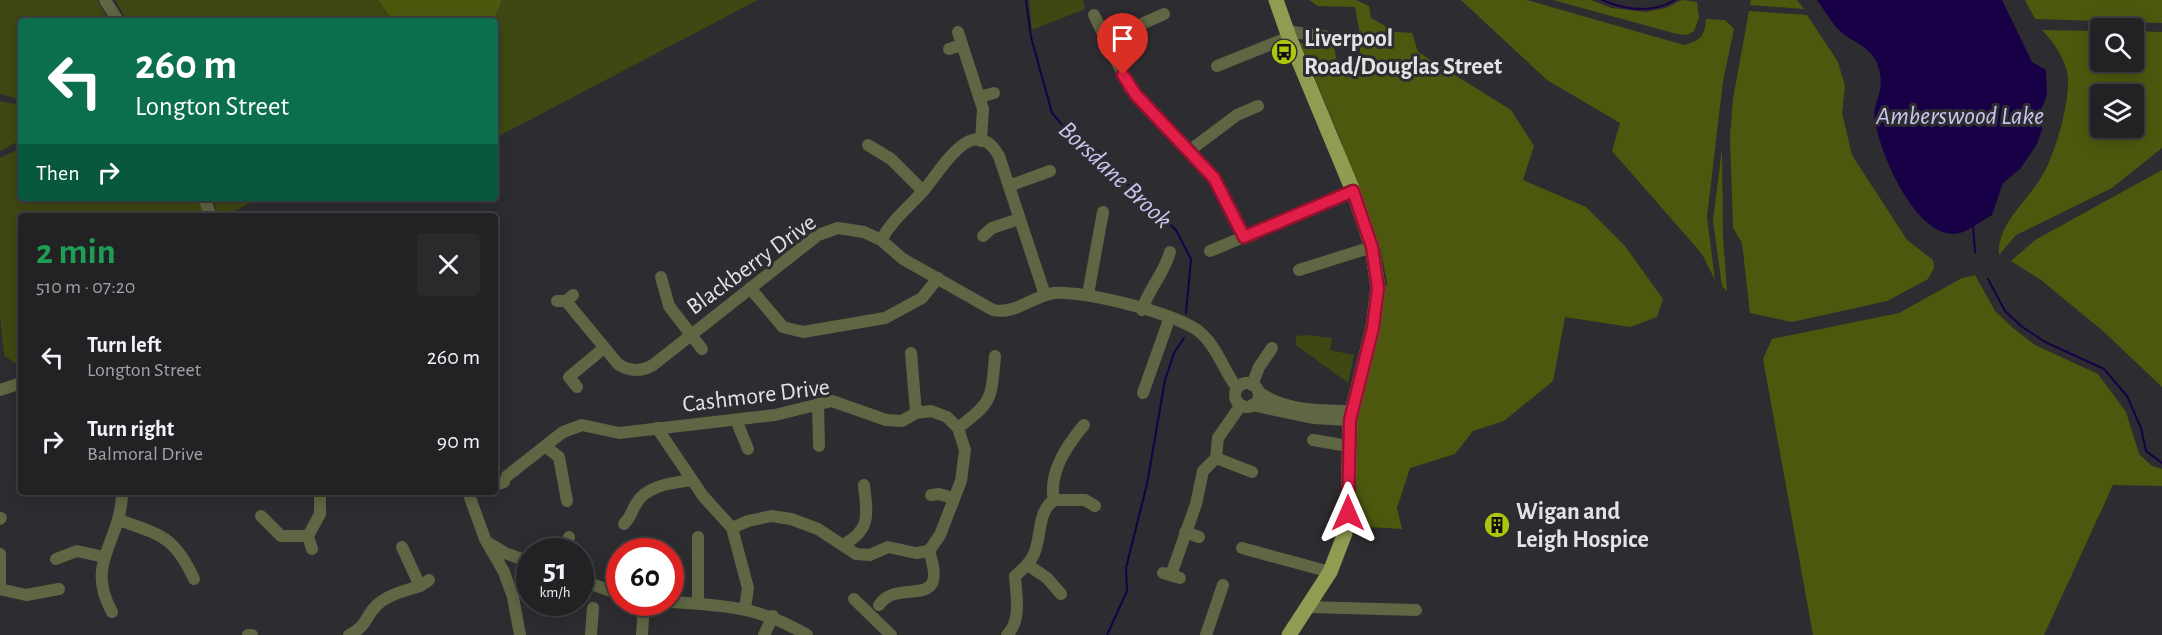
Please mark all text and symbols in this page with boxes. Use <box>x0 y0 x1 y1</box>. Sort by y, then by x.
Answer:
pin <box>1097 13 1148 75</box>
map controls <box>2090 18 2144 138</box>
button: search <box>2090 18 2144 72</box>
icon: arrive <box>1106 22 1139 55</box>
place label: Liverpool Road/Douglas Street <box>1304 27 1502 79</box>
bus stop icon: Liverpool Road/Douglas Street <box>1269 37 1299 67</box>
icon: left <box>36 42 114 120</box>
text: 260 m <box>135 44 237 86</box>
button: layers <box>2090 84 2144 138</box>
text: Longton Street <box>135 93 289 120</box>
water label: Amberswood Lake <box>1875 103 2044 129</box>
water label: Borsdane Brook <box>1054 116 1177 233</box>
icon: right <box>92 156 125 189</box>
text: Then <box>36 162 80 184</box>
street label: Blackberry Drive <box>682 210 821 320</box>
button: close <box>417 233 480 296</box>
text: 2 min <box>36 234 116 270</box>
text: 510 m · 07:20 <box>36 277 135 297</box>
text: Turn left <box>87 334 161 356</box>
icon: left <box>36 341 69 374</box>
text: 260 m <box>427 346 480 368</box>
text: Longton Street <box>87 360 201 380</box>
street label: Cashmore Drive <box>681 375 831 417</box>
text: Turn right <box>87 418 174 440</box>
icon: right <box>36 425 69 458</box>
text: 90 m <box>437 430 480 452</box>
text: Balmoral Drive <box>87 444 203 464</box>
position arrow <box>1316 481 1380 545</box>
place label: Wigan and Leigh Hospice <box>1516 500 1649 552</box>
building icon: Wigan and Leigh Hospice <box>1482 510 1512 540</box>
speed limit sign: 60 <box>606 538 684 616</box>
text: 51 <box>543 555 567 585</box>
text: km/h <box>540 585 570 600</box>

